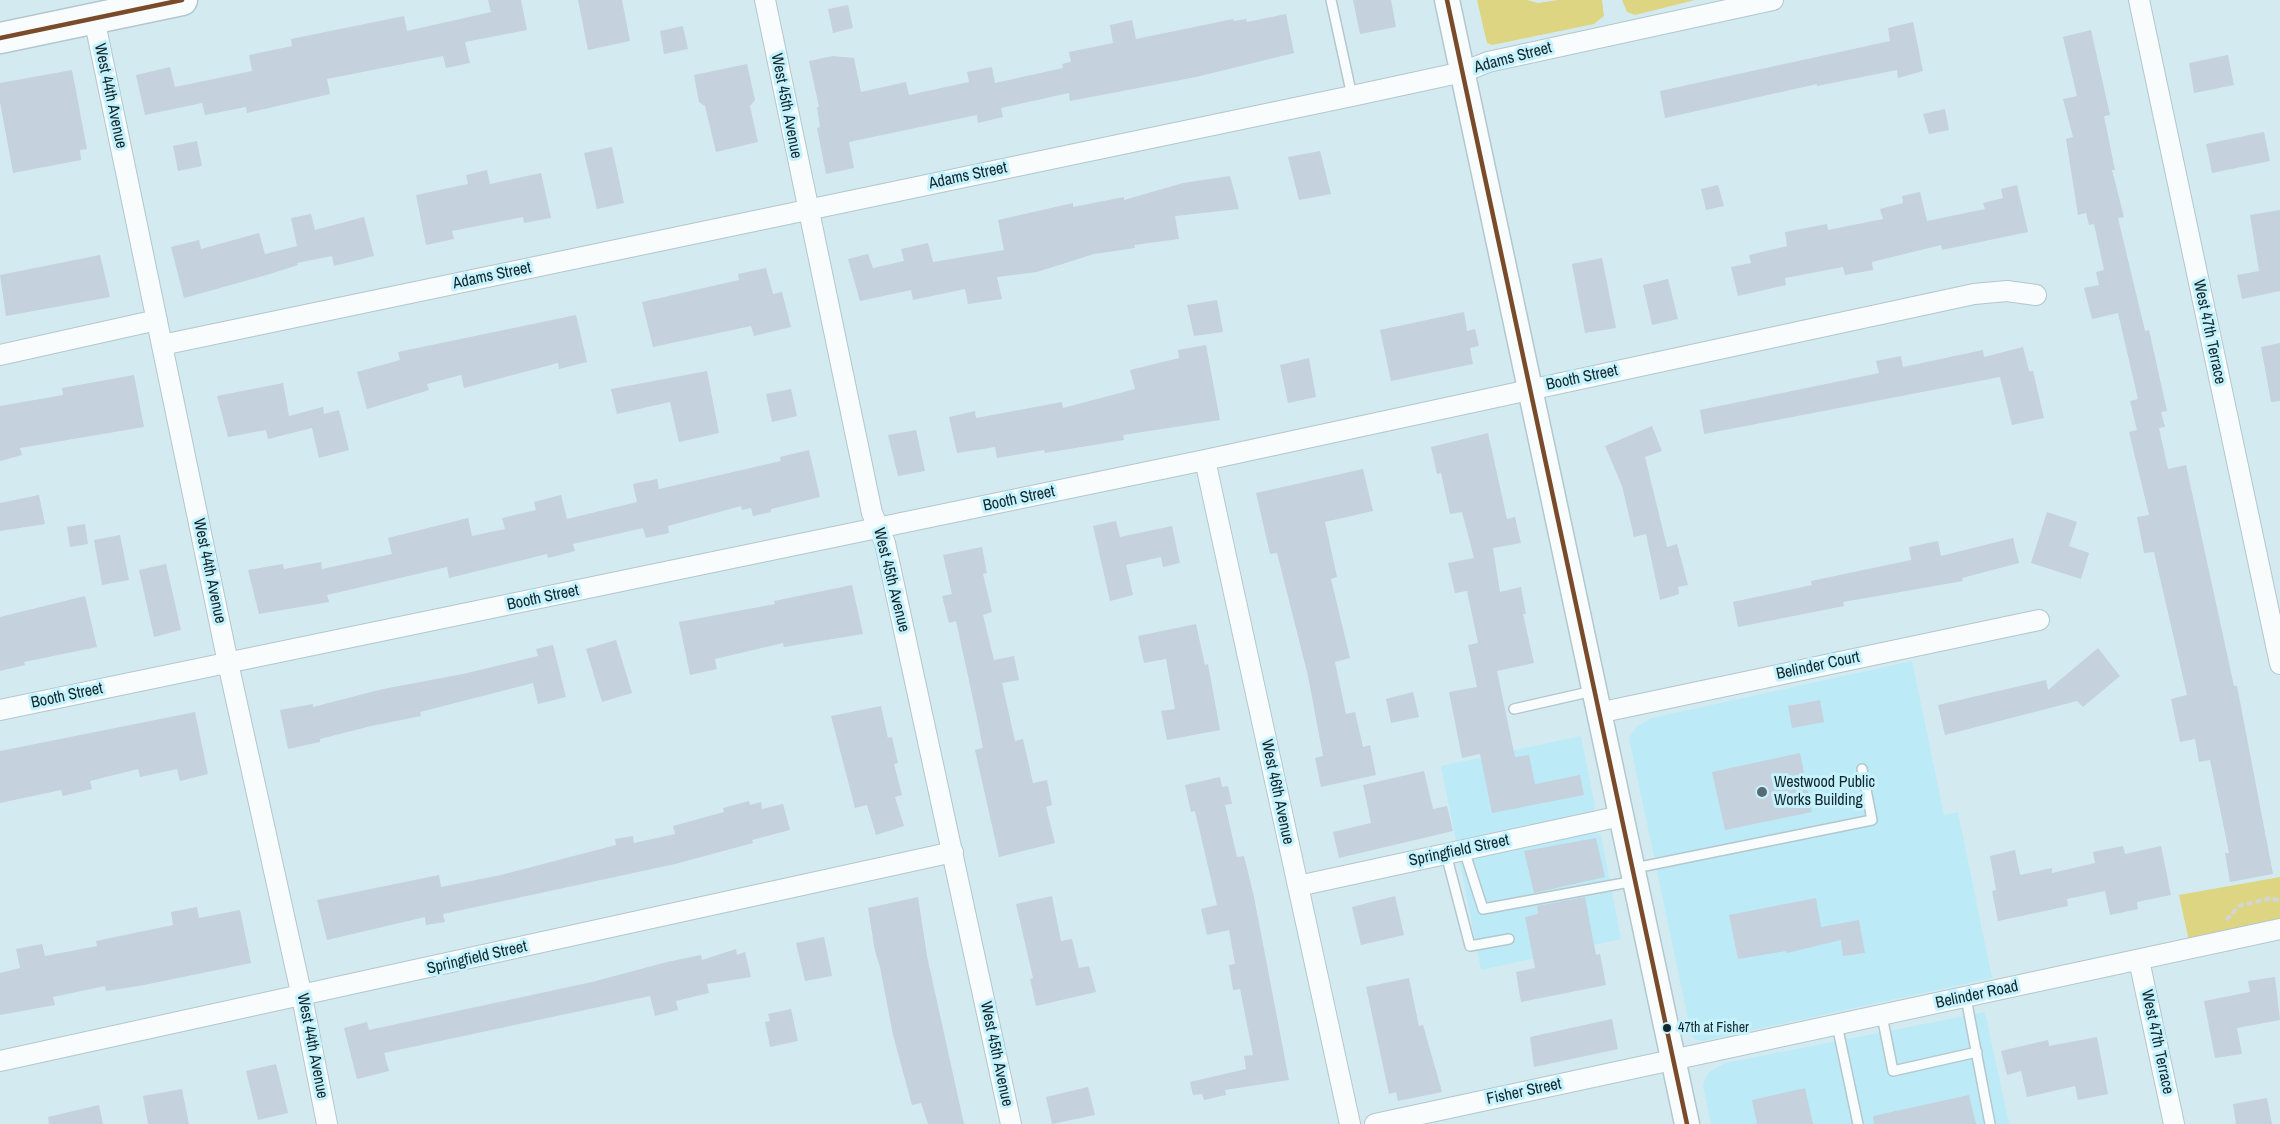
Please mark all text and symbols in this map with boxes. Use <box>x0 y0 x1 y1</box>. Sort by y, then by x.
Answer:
street label: Adams Street <box>1472 38 1554 78</box>
street label: West 44th Avenue <box>90 42 130 150</box>
street label: West 45th Avenue <box>766 52 806 160</box>
street label: Adams Street <box>927 158 1009 194</box>
street label: Adams Street <box>451 258 533 294</box>
street label: West 47th Terrace <box>2189 278 2229 386</box>
street label: Booth Street <box>1544 361 1620 395</box>
street label: Booth Street <box>981 482 1057 516</box>
street label: West 44th Avenue <box>189 517 229 625</box>
street label: West 45th Avenue <box>869 526 913 634</box>
street label: Booth Street <box>505 581 581 615</box>
street label: Belinder Court <box>1775 648 1861 684</box>
street label: Booth Street <box>29 679 105 713</box>
street label: West 46th Avenue <box>1257 738 1297 846</box>
place label: Westwood Public Works Building <box>1774 773 1875 811</box>
marker: Westwood Public Works Building <box>1755 785 1769 799</box>
street label: Springfield Street <box>1407 831 1511 871</box>
street label: Springfield Street <box>425 937 529 979</box>
street label: Belinder Road <box>1934 977 2020 1013</box>
street label: West 47th Terrace <box>2137 988 2177 1096</box>
street label: West 44th Avenue <box>292 992 332 1100</box>
street label: West 45th Avenue <box>976 1000 1016 1108</box>
place label: 47th at Fisher <box>1678 1020 1749 1036</box>
marker: 47th at Fisher <box>1661 1022 1673 1034</box>
street label: Fisher Street <box>1485 1075 1563 1109</box>

